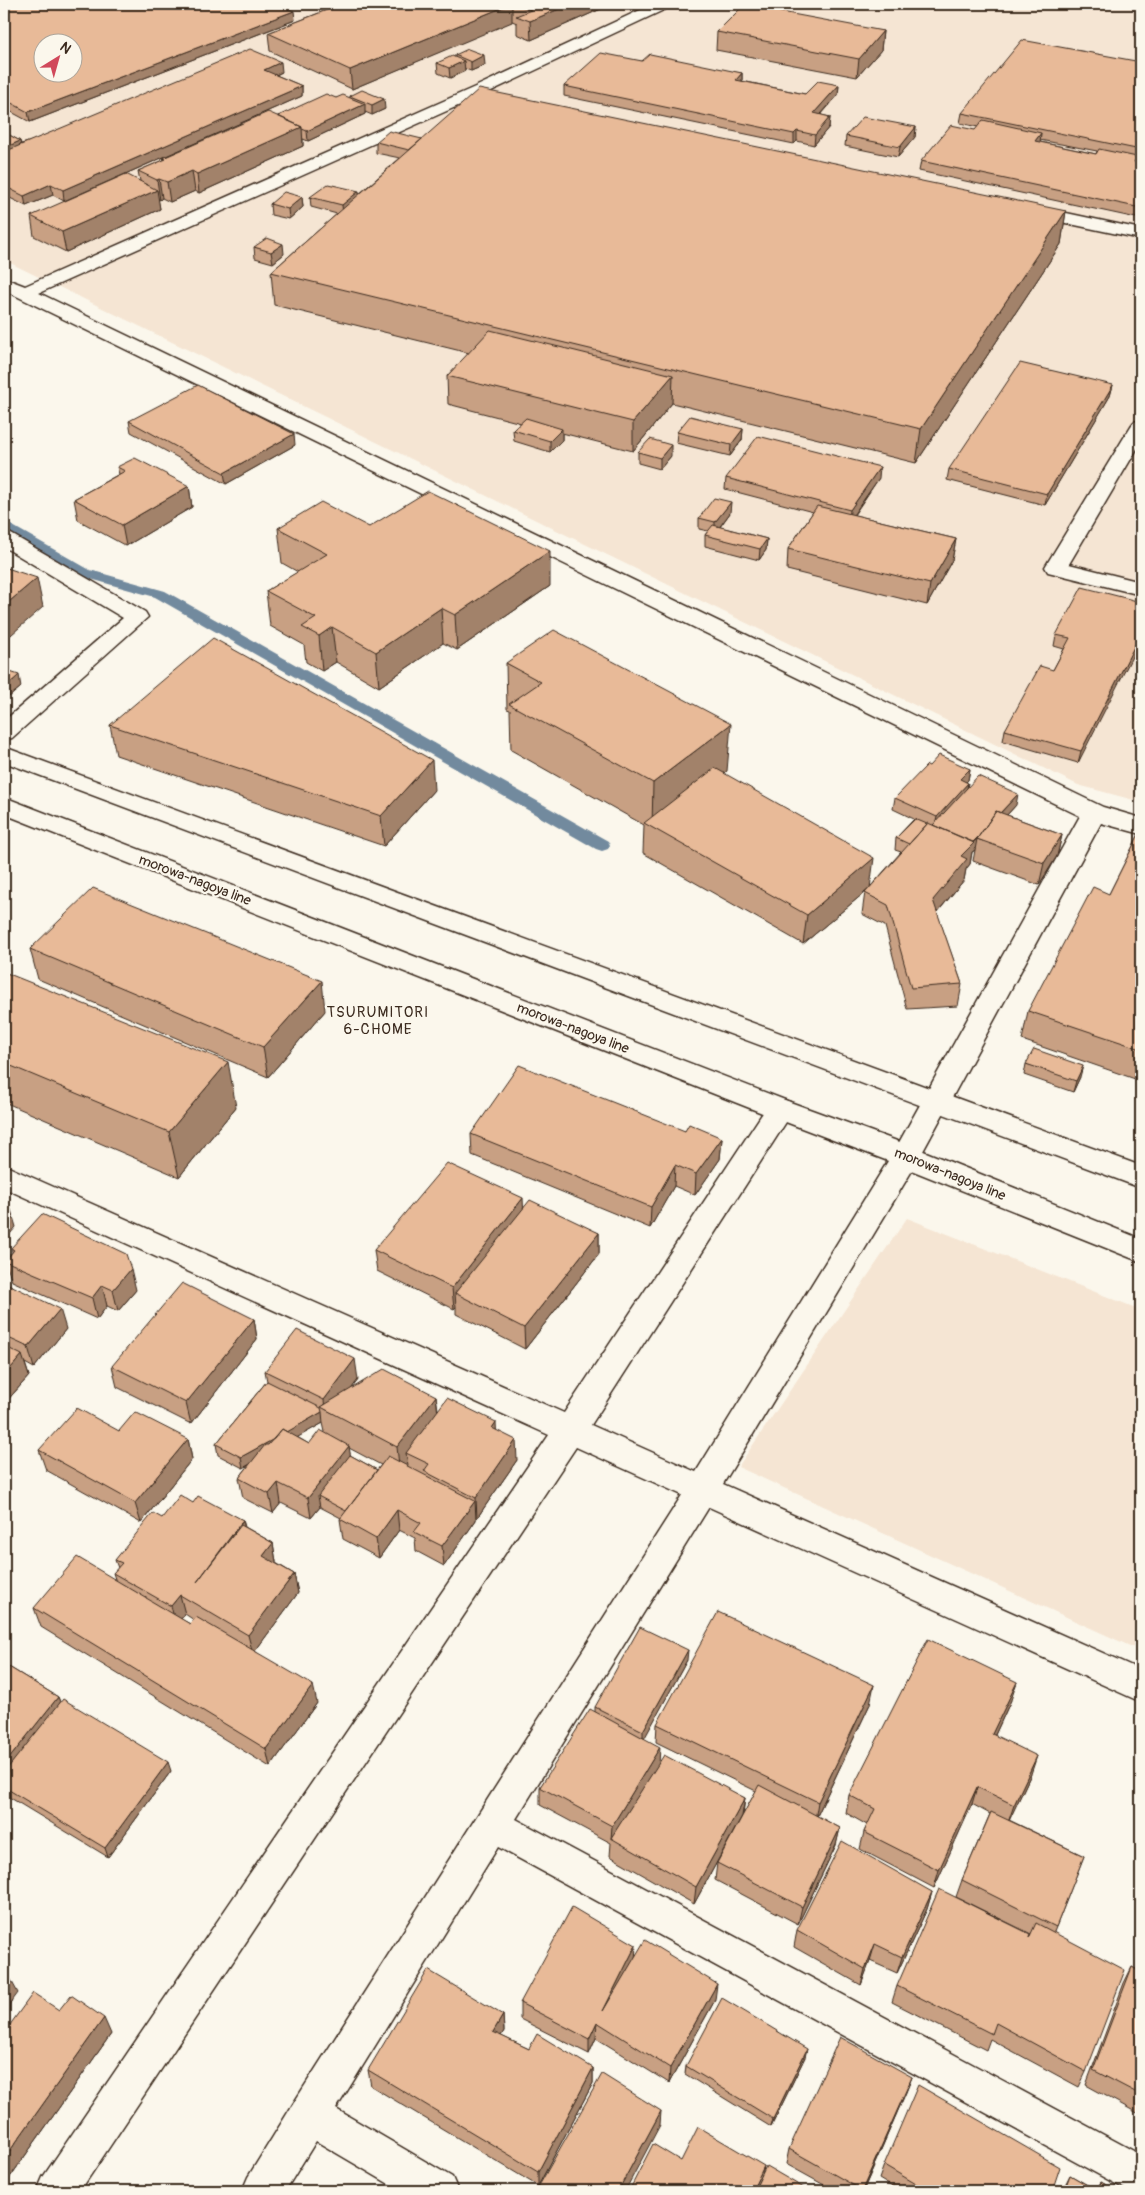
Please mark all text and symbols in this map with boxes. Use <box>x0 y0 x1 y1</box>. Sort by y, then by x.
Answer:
north arrow <box>32 32 82 82</box>
text: N <box>57 38 74 58</box>
street label: morowa-nagoya line <box>136 851 254 909</box>
street label: morowa-nagoya line <box>514 999 632 1057</box>
district label: TSURUMITORI 6-CHOME <box>327 1003 429 1039</box>
street label: morowa-nagoya line <box>892 1144 1008 1204</box>

